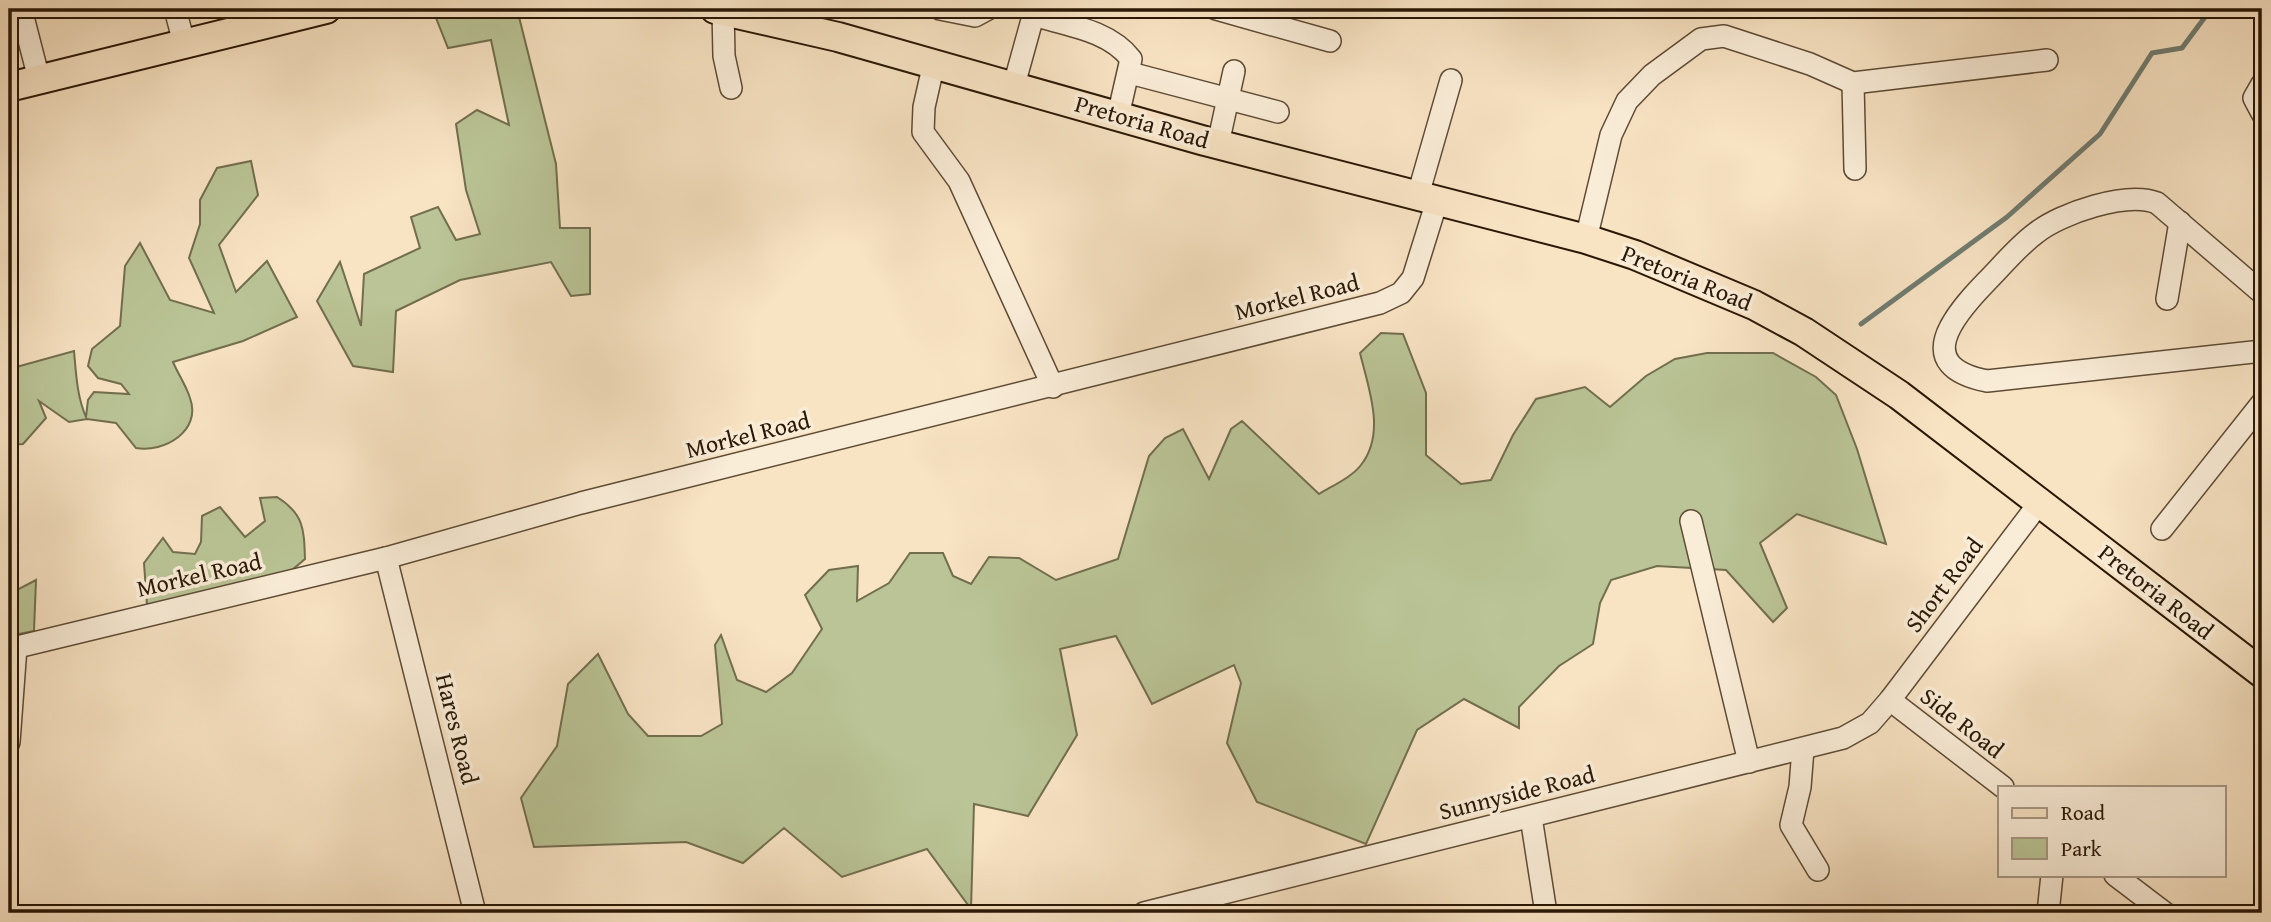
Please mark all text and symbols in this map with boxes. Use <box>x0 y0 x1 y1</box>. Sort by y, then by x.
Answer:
street label: Pretoria Road <box>1071 86 1213 157</box>
street label: Pretoria Road <box>1617 235 1758 320</box>
street label: Morkel Road <box>1231 264 1363 329</box>
street label: Morkel Road <box>682 402 814 467</box>
street label: Short Road <box>1896 530 1991 640</box>
street label: Pretoria Road <box>2091 535 2222 648</box>
street label: Morkel Road <box>133 543 265 606</box>
street label: Hares Road <box>427 670 488 788</box>
street label: Side Road <box>1913 679 2012 767</box>
street label: Sunnyside Road <box>1435 756 1599 829</box>
legend <box>1998 786 2226 876</box>
text: Road <box>2061 797 2106 828</box>
text: Park <box>2061 833 2102 864</box>

